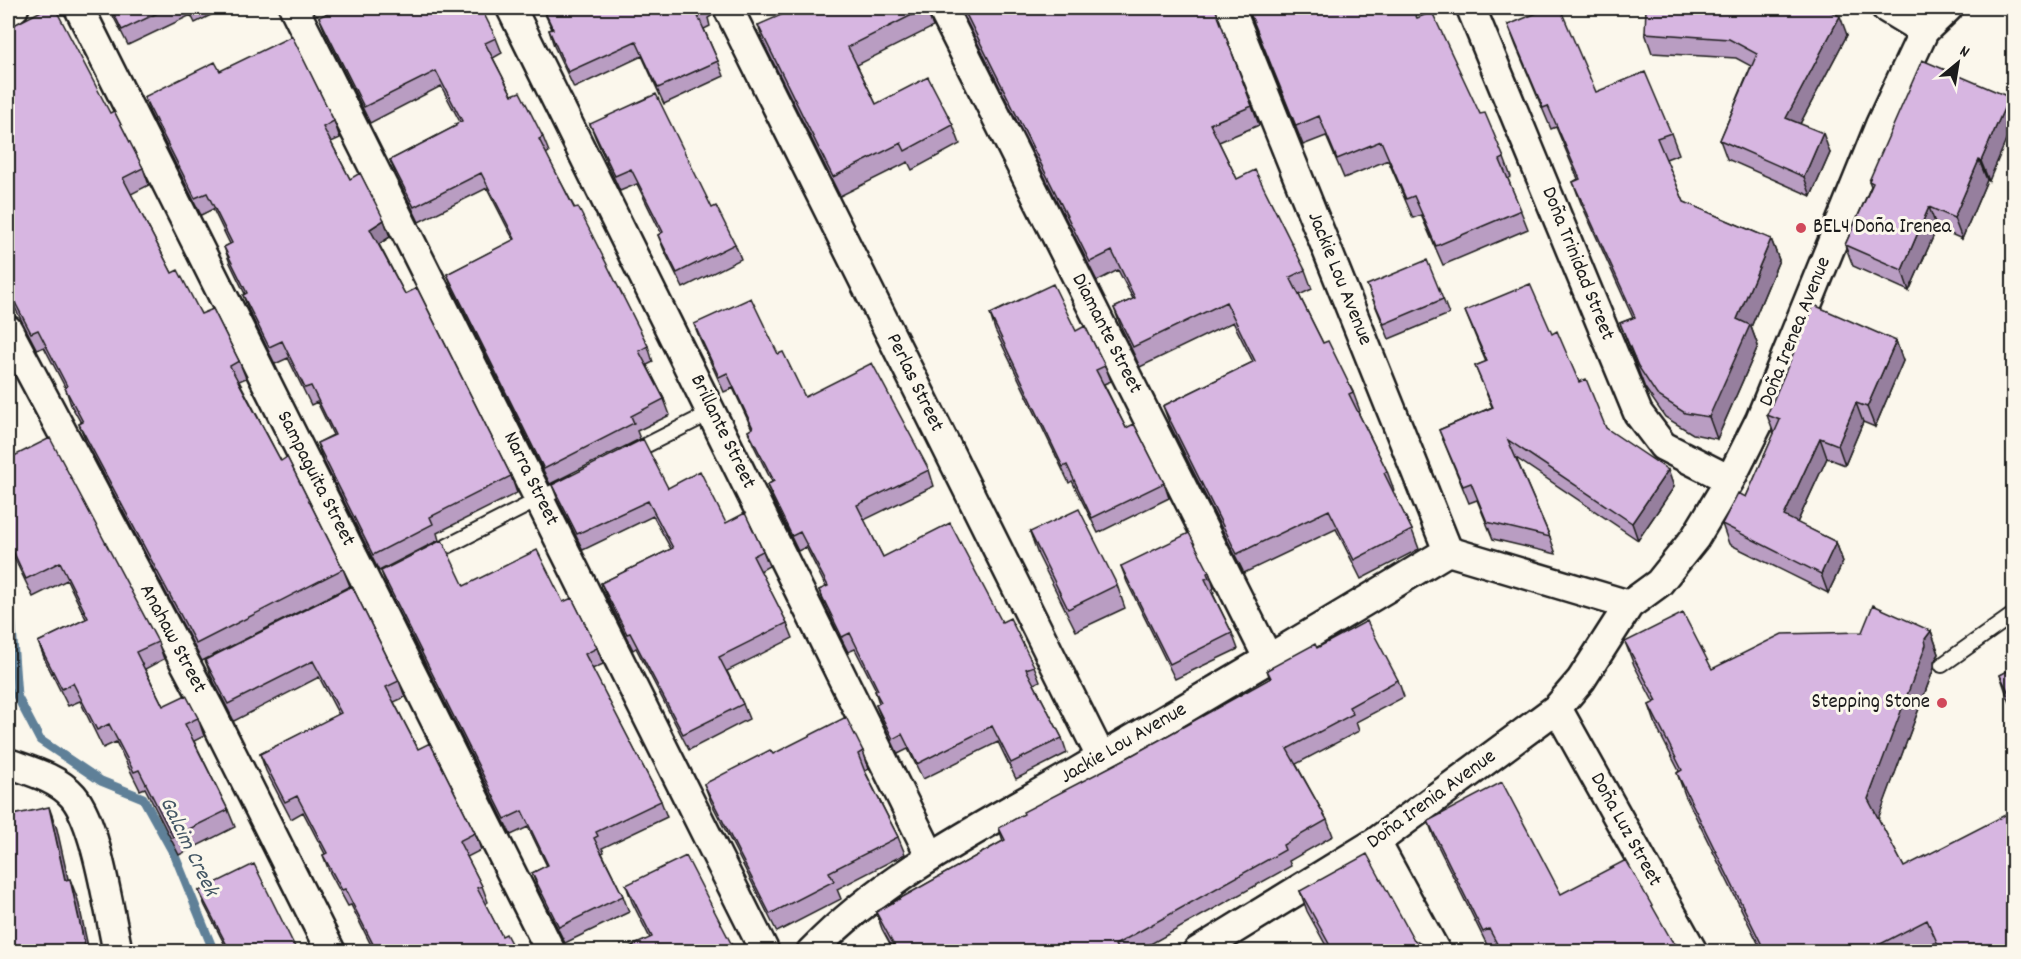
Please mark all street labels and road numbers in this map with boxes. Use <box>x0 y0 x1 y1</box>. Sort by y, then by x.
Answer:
street label: Doña Trinidad Street <box>1532 183 1622 346</box>
street label: Jackie Lou Avenue <box>1299 208 1379 350</box>
street label: Doña Irenea Avenue <box>1752 253 1840 411</box>
street label: Diamante Street <box>1063 269 1149 400</box>
street label: Perlas Street <box>877 329 951 437</box>
street label: Brillante Street <box>681 370 763 495</box>
street label: Sampaguita Street <box>268 406 362 552</box>
street label: Narra Street <box>494 427 566 531</box>
street label: Anahaw Street <box>131 579 213 699</box>
street label: Jackie Lou Avenue <box>1055 696 1193 792</box>
street label: Doña Irenia Avenue <box>1361 743 1503 857</box>
street label: Doña Luz Street <box>1581 768 1669 893</box>

